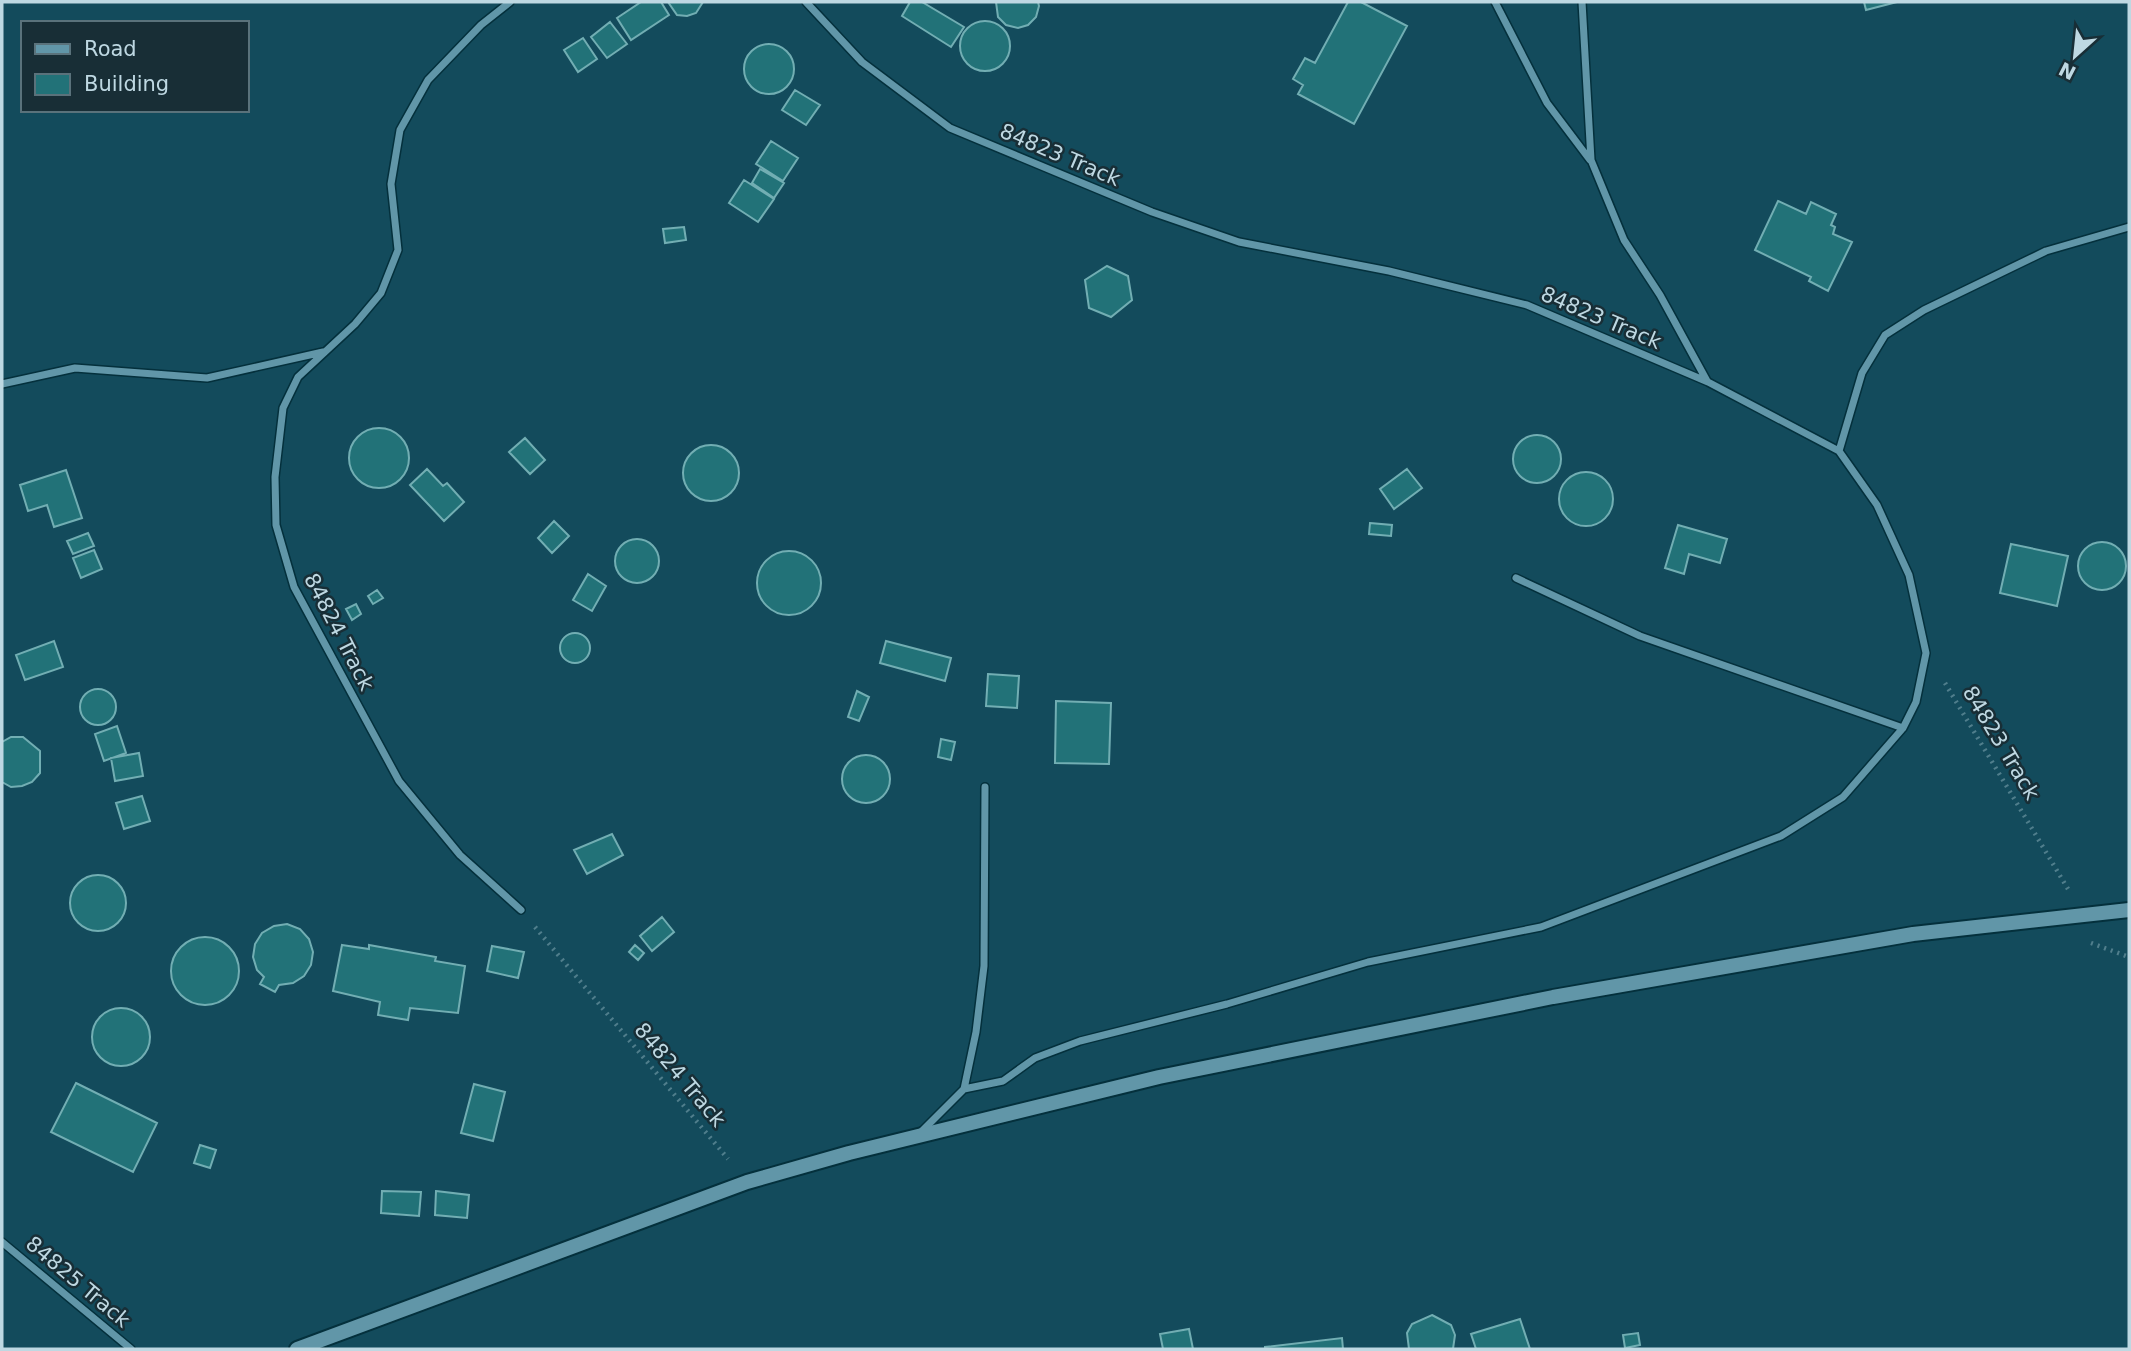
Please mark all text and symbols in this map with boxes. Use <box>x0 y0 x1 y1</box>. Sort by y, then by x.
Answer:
legend <box>21 21 248 112</box>
north arrow <box>2040 21 2110 91</box>
text: Road <box>84 37 137 61</box>
text: N <box>2055 58 2079 85</box>
text: Building <box>84 72 169 96</box>
street label: 84823 Track <box>996 119 1125 191</box>
street label: 84823 Track <box>1537 282 1666 354</box>
street label: 84824 Track <box>299 569 379 695</box>
street label: 84823 Track <box>1958 682 2045 805</box>
street label: 84824 Track <box>630 1018 731 1133</box>
street label: 84825 Track <box>21 1232 136 1333</box>

